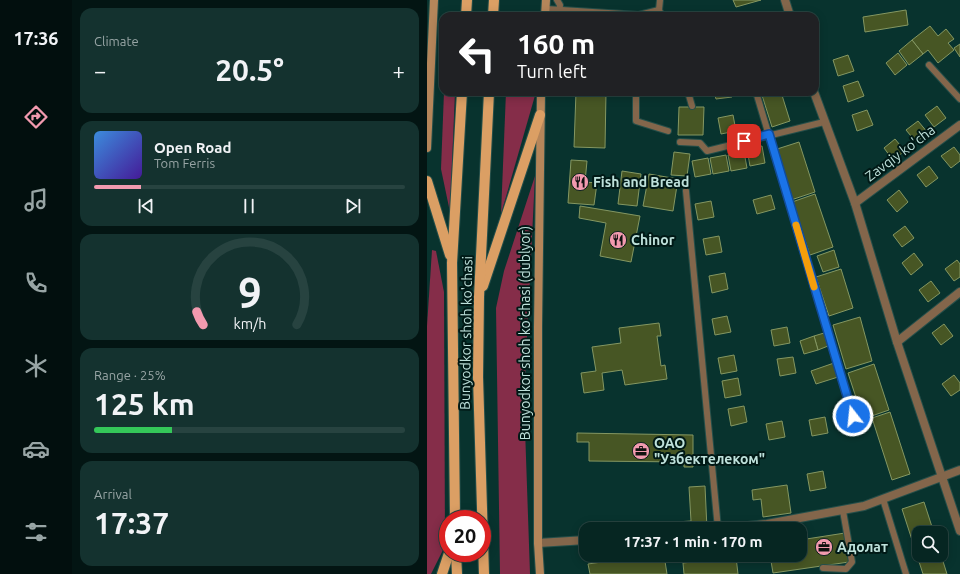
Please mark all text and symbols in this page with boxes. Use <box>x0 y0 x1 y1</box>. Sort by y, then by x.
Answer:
text: 17:36 <box>13 28 59 48</box>
icon: left <box>451 28 503 80</box>
text: 160 m <box>517 28 595 59</box>
text: Climate <box>94 34 139 48</box>
text: 20.5° <box>215 53 284 87</box>
text: − <box>94 58 106 83</box>
text: + <box>393 58 405 83</box>
text: Turn left <box>517 61 587 81</box>
icon: directions <box>22 103 50 131</box>
street label: Zavqiy ko'cha <box>862 122 938 184</box>
pin <box>727 124 761 158</box>
icon: arrive <box>733 130 755 152</box>
text: Open Road <box>154 139 231 156</box>
text: Tom Ferris <box>154 156 215 170</box>
restaurant icon: Fish and Bread <box>570 172 590 192</box>
place label: Fish and Bread <box>593 174 689 190</box>
icon: music <box>22 186 50 214</box>
icon: previous <box>135 195 157 217</box>
icon: pause <box>238 195 260 217</box>
icon: next <box>342 195 364 217</box>
street label: Bunyodkor shoh koʻchasi (dublyor) <box>517 226 533 440</box>
restaurant icon: Chinor <box>608 230 628 250</box>
place label: Chinor <box>631 232 675 248</box>
street label: Bunyodkor shoh ko'chasi <box>457 256 475 410</box>
icon: phone <box>22 269 50 297</box>
text: 9 <box>238 269 261 316</box>
text: km/h <box>233 316 266 332</box>
icon: climate <box>22 352 50 380</box>
text: Range · 25% <box>94 368 166 382</box>
text: 125 km <box>94 387 195 421</box>
position arrow <box>832 395 874 437</box>
icon: car <box>22 435 50 463</box>
place label: ОАО "Узбектелеком" <box>654 435 765 467</box>
office icon: ОАО "Узбектелеком" <box>631 441 651 461</box>
text: Arrival <box>94 487 132 501</box>
text: 17:37 <box>94 506 169 540</box>
speed limit sign: 20 <box>439 510 491 562</box>
icon: filters <box>22 518 50 546</box>
map controls <box>912 526 948 562</box>
button: search <box>912 526 948 562</box>
text: 17:37 · 1 min · 170 m <box>624 533 762 550</box>
office icon: Адолат <box>814 537 834 557</box>
place label: Адолат <box>837 539 888 555</box>

